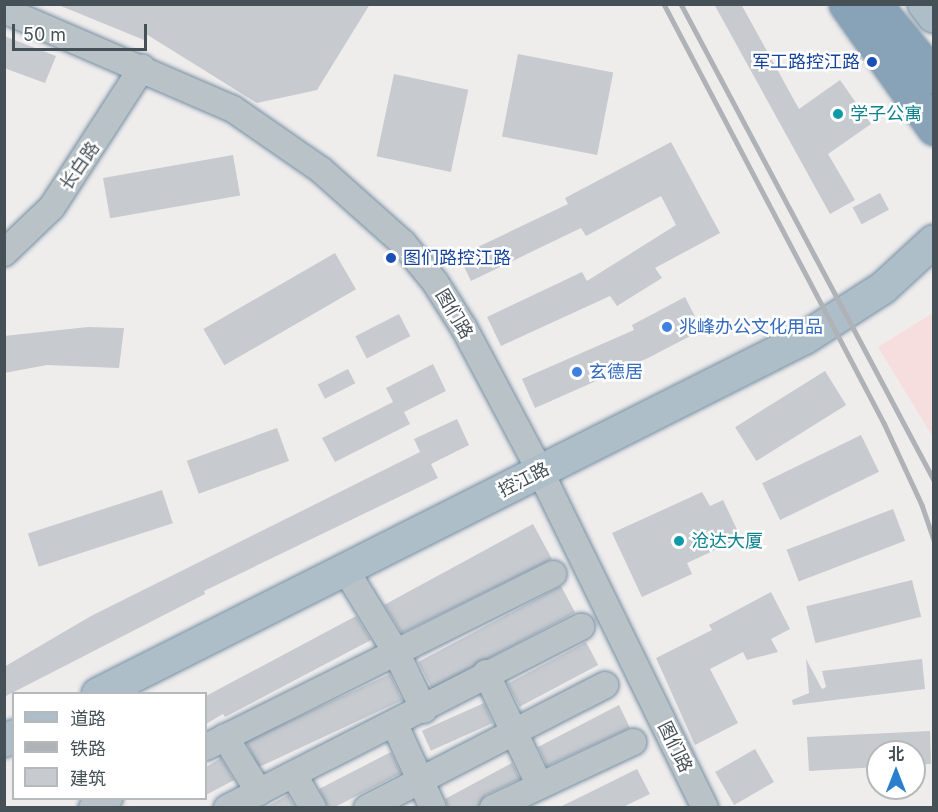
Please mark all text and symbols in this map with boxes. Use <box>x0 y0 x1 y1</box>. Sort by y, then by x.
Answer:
scale bar <box>15 12 150 50</box>
text: 50 m <box>23 24 66 45</box>
place label: 军工路控江路 <box>752 51 860 73</box>
marker: 军工路控江路 <box>865 55 879 69</box>
place label: 学子公寓 <box>850 103 922 125</box>
marker: 学子公寓 <box>831 107 845 121</box>
street label: 长白路 <box>56 138 104 194</box>
place label: 图们路控江路 <box>403 247 511 269</box>
marker: 图们路控江路 <box>384 251 398 265</box>
street label: 图们路 <box>431 285 477 343</box>
place label: 兆峰办公文化用品 <box>679 316 823 338</box>
marker: 兆峰办公文化用品 <box>660 320 674 334</box>
place label: 玄德居 <box>589 361 643 383</box>
marker: 玄德居 <box>570 365 584 379</box>
street label: 控江路 <box>495 458 553 502</box>
place label: 沧达大厦 <box>691 530 763 552</box>
marker: 沧达大厦 <box>672 534 686 548</box>
legend <box>12 692 207 800</box>
text: 道路 <box>70 708 106 729</box>
street label: 图们路 <box>653 718 697 776</box>
text: 铁路 <box>70 738 106 759</box>
north arrow <box>866 740 926 800</box>
text: 北 <box>888 744 904 764</box>
text: 建筑 <box>70 768 106 789</box>

